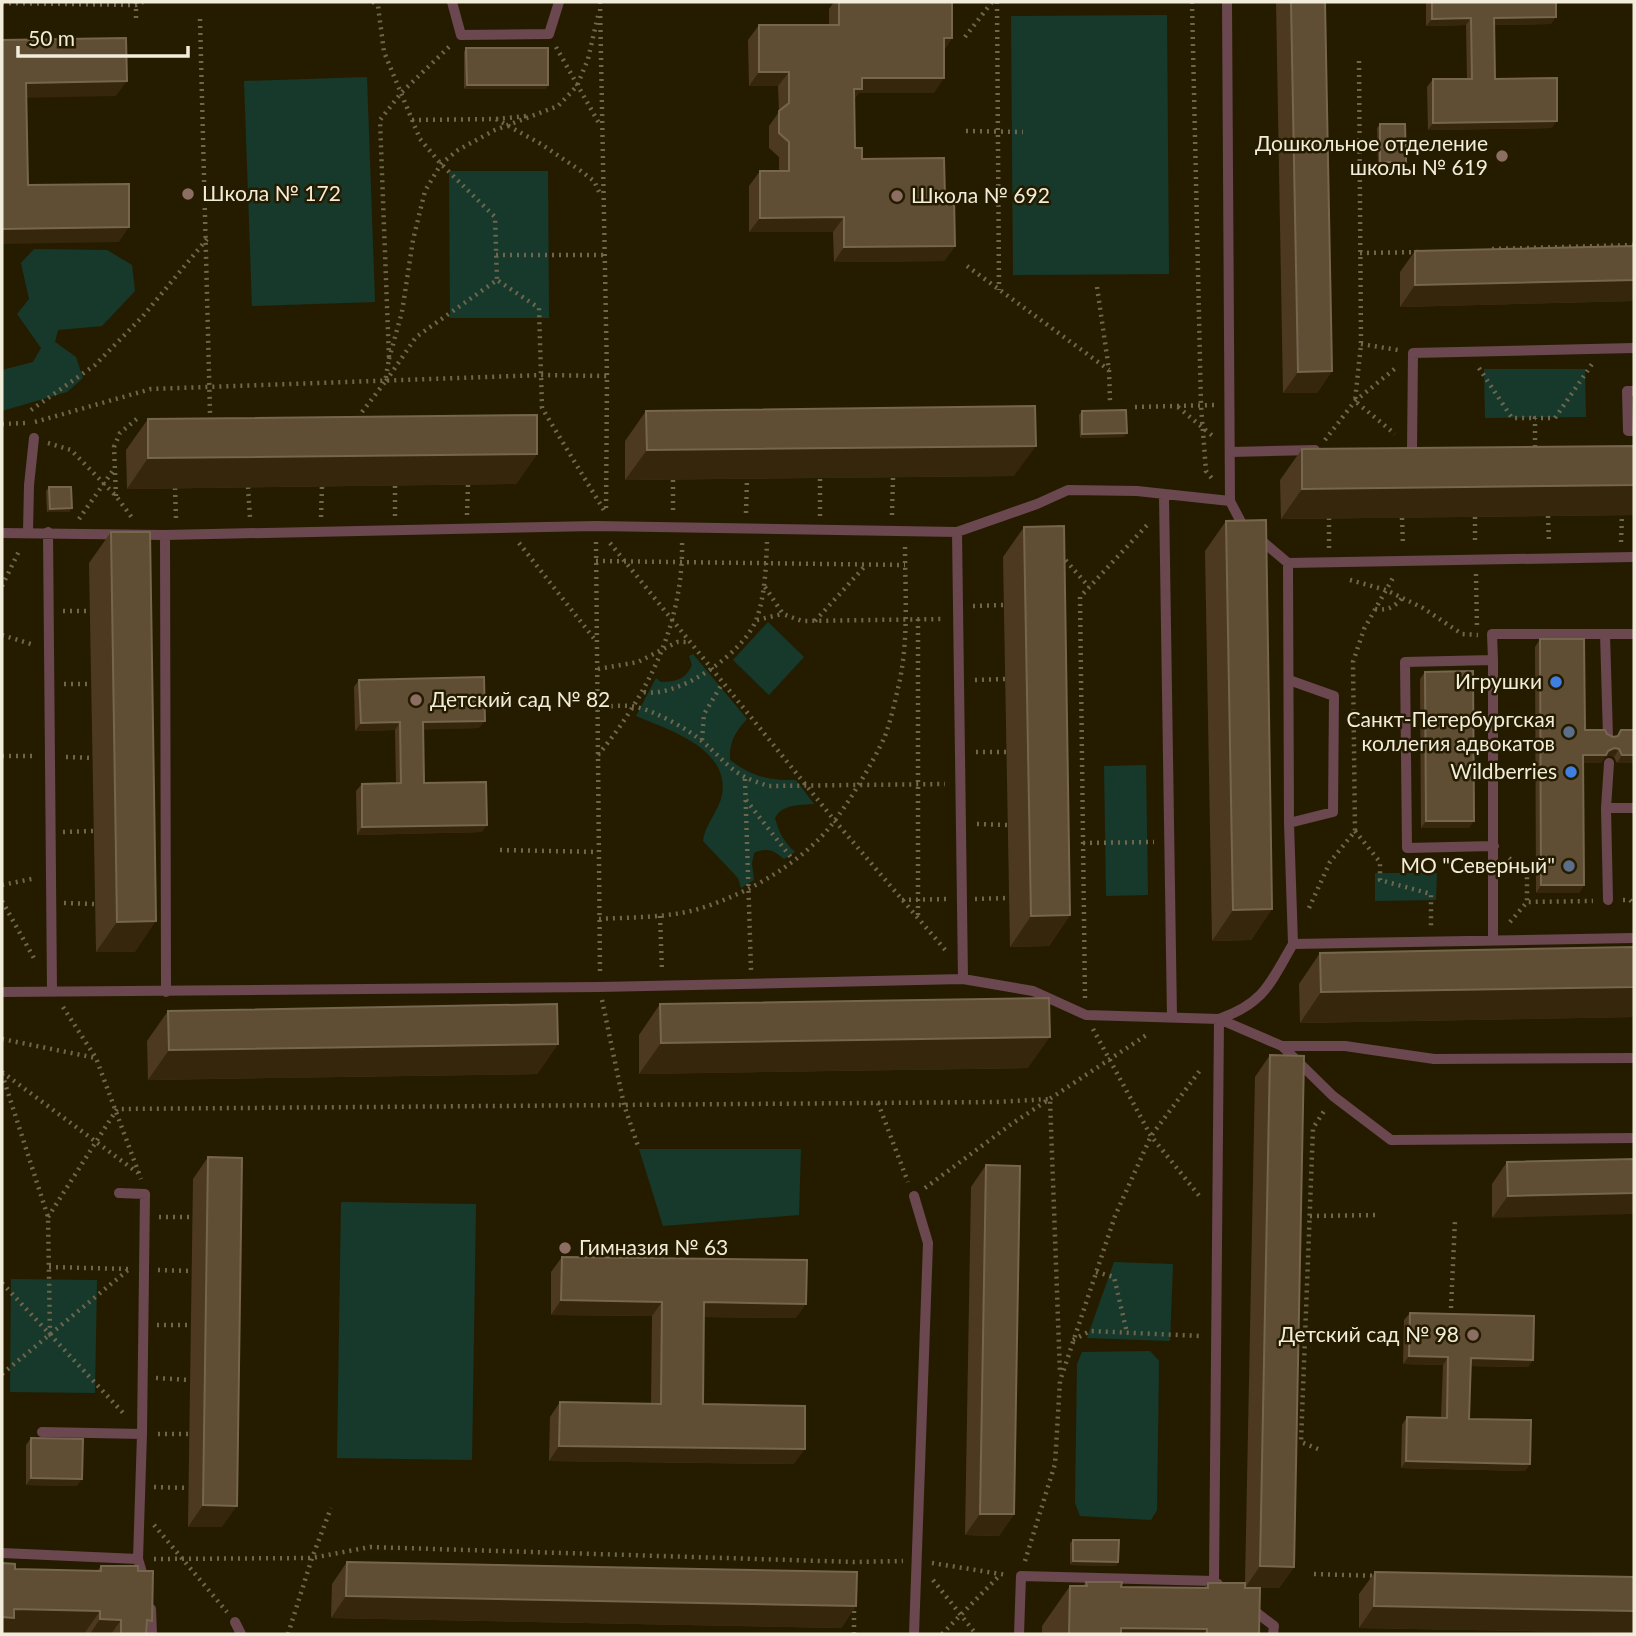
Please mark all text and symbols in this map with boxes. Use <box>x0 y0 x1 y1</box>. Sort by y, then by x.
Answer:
scale bar <box>18 14 187 58</box>
text: 50 m <box>28 25 75 50</box>
place label: Дошкольное отделение школы № 619 <box>1255 130 1488 179</box>
marker: Дошкольное отделение школы № 619 <box>1494 148 1510 164</box>
place label: Школа № 172 <box>202 180 341 205</box>
place label: Школа № 692 <box>911 182 1050 207</box>
marker: Школа № 172 <box>180 186 196 202</box>
marker: Школа № 692 <box>889 188 905 204</box>
place label: Игрушки <box>1455 668 1542 693</box>
marker: Игрушки <box>1548 674 1564 690</box>
place label: Детский сад № 82 <box>430 686 610 711</box>
marker: Детский сад № 82 <box>408 692 424 708</box>
place label: Санкт-Петербургская коллегия адвокатов <box>1346 706 1555 755</box>
marker: Санкт-Петербургская коллегия адвокатов <box>1561 724 1577 740</box>
place label: Wildberries <box>1450 758 1557 783</box>
marker: Wildberries <box>1563 764 1579 780</box>
place label: МО "Северный" <box>1401 852 1555 877</box>
marker: МО "Северный" <box>1561 858 1577 874</box>
place label: Гимназия № 63 <box>579 1234 728 1259</box>
marker: Гимназия № 63 <box>557 1240 573 1256</box>
place label: Детский сад № 98 <box>1279 1321 1459 1346</box>
marker: Детский сад № 98 <box>1465 1327 1481 1343</box>

